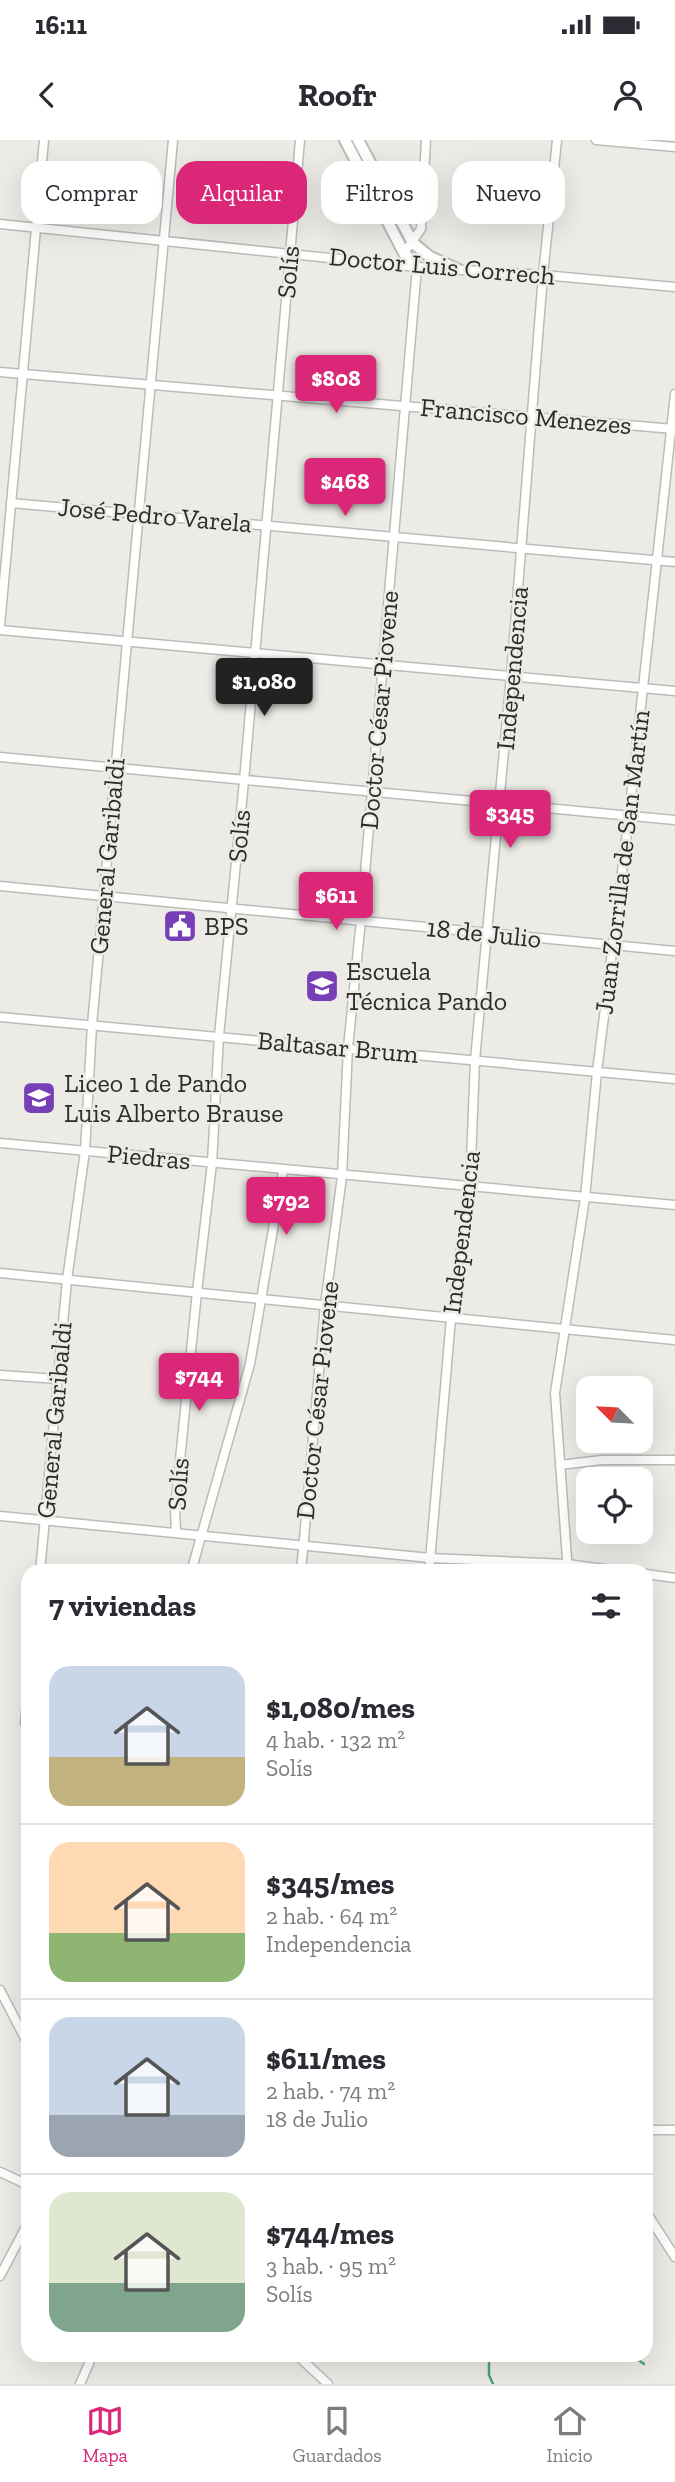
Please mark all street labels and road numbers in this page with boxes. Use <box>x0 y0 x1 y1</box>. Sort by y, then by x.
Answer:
street label: Doctor Luis Correch <box>328 240 557 292</box>
street label: Solís <box>270 244 306 300</box>
street label: Francisco Menezes <box>419 391 633 441</box>
street label: José Pedro Varela <box>57 491 254 539</box>
street label: Independencia <box>489 584 535 751</box>
street label: Doctor César Piovene <box>353 589 405 831</box>
street label: Juan Zorrilla de San Martín <box>587 708 657 1016</box>
street label: General Garibaldi <box>82 756 132 956</box>
street label: Solís <box>221 808 257 864</box>
street label: 18 de Julio <box>425 911 543 955</box>
street label: Baltasar Brum <box>256 1024 420 1070</box>
street label: Piedras <box>106 1137 192 1177</box>
street label: Independencia <box>435 1148 487 1316</box>
street label: Doctor César Piovene <box>289 1279 345 1521</box>
street label: General Garibaldi <box>29 1320 79 1520</box>
street label: Solís <box>160 1457 196 1511</box>

